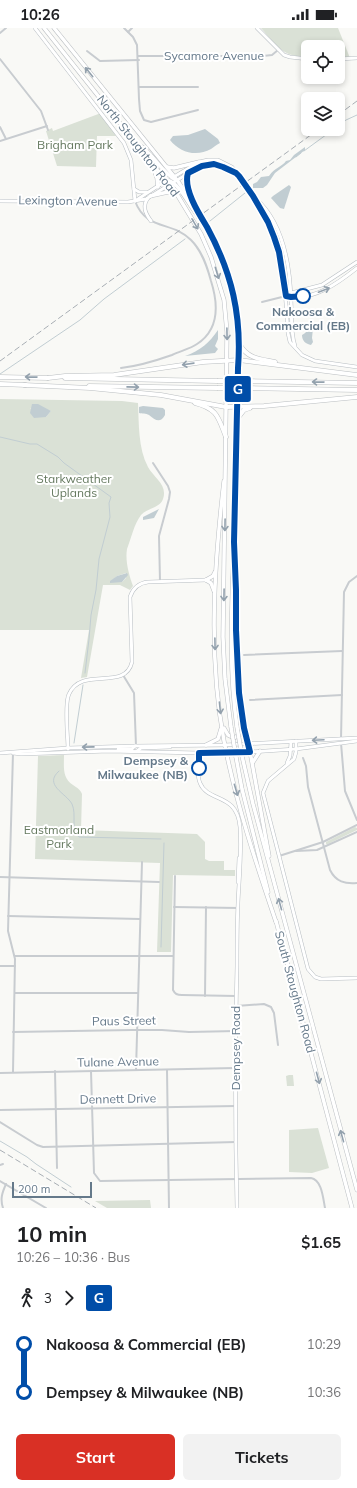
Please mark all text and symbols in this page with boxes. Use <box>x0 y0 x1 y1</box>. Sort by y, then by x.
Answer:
text: 10:26 <box>20 5 60 24</box>
map controls <box>301 40 345 136</box>
button: locate <box>301 40 345 84</box>
street label: Sycamore Avenue <box>164 48 264 63</box>
one-way arrow <box>84 67 93 78</box>
street label: North Stoughton Road <box>94 92 183 200</box>
button: layers <box>301 92 345 136</box>
park label: Brigham Park <box>37 137 114 152</box>
street label: Lexington Avenue <box>18 192 118 209</box>
one-way arrow <box>191 218 199 229</box>
one-way arrow <box>214 267 221 280</box>
one-way arrow <box>317 286 329 294</box>
marker: Nakoosa & Commercial (EB) <box>295 288 311 304</box>
place label: Nakoosa & Commercial (EB) <box>256 304 350 333</box>
one-way arrow <box>223 327 231 340</box>
one-way arrow <box>182 360 195 368</box>
one-way arrow <box>25 374 38 381</box>
line badge: G <box>225 376 251 402</box>
one-way arrow <box>312 378 325 386</box>
text: G <box>233 380 243 398</box>
one-way arrow <box>126 383 139 390</box>
park label: Starkweather Uplands <box>36 471 112 500</box>
one-way arrow <box>221 518 229 531</box>
one-way arrow <box>220 588 228 601</box>
one-way arrow <box>212 637 219 650</box>
one-way arrow <box>216 701 224 714</box>
one-way arrow <box>312 737 325 744</box>
one-way arrow <box>82 743 95 751</box>
place label: Dempsey & Milwaukee (NB) <box>97 753 189 782</box>
marker: Dempsey & Milwaukee (NB) <box>191 760 207 776</box>
one-way arrow <box>233 784 240 797</box>
park label: Eastmorland Park <box>24 822 94 851</box>
one-way arrow <box>275 898 283 911</box>
street label: South Stoughton Road <box>272 929 319 1055</box>
street label: Dempsey Road <box>228 1006 243 1090</box>
street label: Paus Street <box>92 1012 156 1029</box>
street label: Tulane Avenue <box>77 1053 159 1070</box>
one-way arrow <box>315 1071 322 1084</box>
street label: Dennett Drive <box>80 1090 156 1107</box>
one-way arrow <box>338 1130 346 1143</box>
scale bar <box>12 1180 92 1199</box>
text: 200 m <box>18 1182 50 1196</box>
text: 10 min <box>16 1220 87 1248</box>
text: $1.65 <box>301 1233 341 1252</box>
text: 10:26 – 10:36 · Bus <box>16 1249 130 1265</box>
icon: walk <box>16 1287 38 1309</box>
icon: forward <box>58 1287 80 1309</box>
text: G <box>94 1289 104 1307</box>
text: 3 <box>44 1290 52 1306</box>
text: Nakoosa & Commercial (EB) <box>46 1335 246 1354</box>
text: 10:29 <box>307 1336 341 1352</box>
text: Dempsey & Milwaukee (NB) <box>46 1383 244 1402</box>
text: 10:36 <box>307 1384 341 1400</box>
button: Start <box>16 1434 175 1480</box>
button: Tickets <box>183 1434 341 1480</box>

